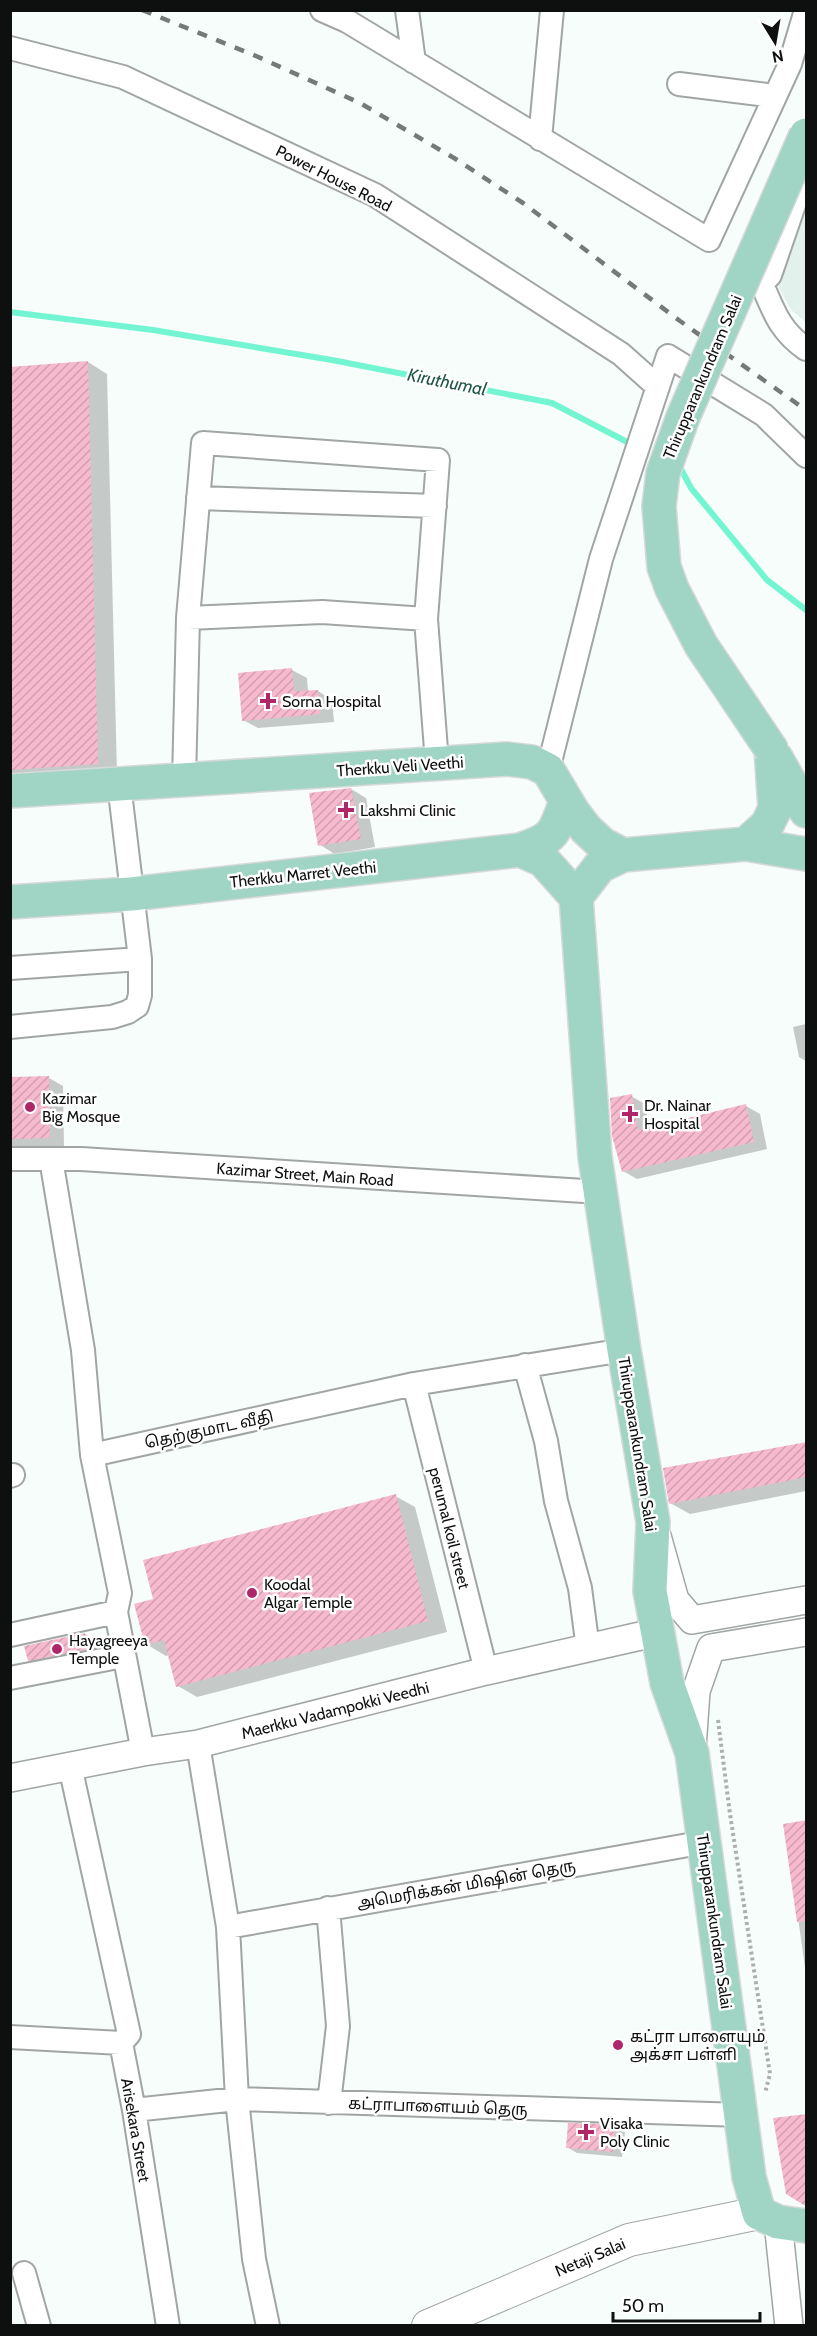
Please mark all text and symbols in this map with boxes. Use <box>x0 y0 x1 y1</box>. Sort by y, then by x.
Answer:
north arrow <box>745 12 805 72</box>
text: N <box>770 46 785 67</box>
street label: Power House Road <box>273 141 395 216</box>
street label: Thirupparankundram Salai <box>659 292 746 462</box>
water label: Kiruthumal <box>406 364 489 401</box>
marker: Sorna Hospital <box>259 692 277 710</box>
place label: Sorna Hospital <box>282 692 381 711</box>
street label: Therkku Veli Veethi <box>336 753 464 780</box>
marker: Lakshmi Clinic <box>337 801 355 819</box>
place label: Lakshmi Clinic <box>360 801 456 820</box>
street label: Therkku Marret Veethi <box>229 857 377 892</box>
place label: Kazimar Big Mosque <box>42 1089 120 1126</box>
place label: Dr. Nainar Hospital <box>644 1096 712 1133</box>
marker: Kazimar Big Mosque <box>23 1100 37 1114</box>
marker: Dr. Nainar Hospital <box>621 1105 639 1123</box>
street label: Kazimar Street, Main Road <box>216 1159 394 1190</box>
street label: Thirupparankundram Salai <box>614 1355 661 1533</box>
street label: தெற்குமாட வீதி <box>143 1407 276 1454</box>
street label: perumal koil street <box>425 1465 474 1591</box>
place label: Koodal Algar Temple <box>264 1575 352 1612</box>
marker: Koodal Algar Temple <box>245 1586 259 1600</box>
place label: Hayagreeya Temple <box>69 1631 148 1668</box>
marker: Hayagreeya Temple <box>50 1642 64 1656</box>
street label: Maerkku Vadampokki Veedhi <box>239 1678 431 1743</box>
street label: Thirupparankundram Salai <box>693 1832 736 2010</box>
street label: அமெரிக்கன் மிஷின் தெரு <box>355 1856 577 1915</box>
place label: கட்ரா பாளையும் அக்சா பள்ளி <box>630 2027 765 2064</box>
marker: கட்ரா பாளையும் அக்சா பள்ளி <box>611 2038 625 2052</box>
street label: Arisekara Street <box>117 2077 154 2184</box>
street label: கட்ராபாளையம் தெரு <box>348 2094 528 2121</box>
place label: Visaka Poly Clinic <box>600 2114 670 2151</box>
marker: Visaka Poly Clinic <box>577 2123 595 2141</box>
street label: Netaji Salai <box>552 2234 628 2281</box>
scale bar <box>613 2285 760 2323</box>
text: 50 m <box>622 2295 664 2317</box>

